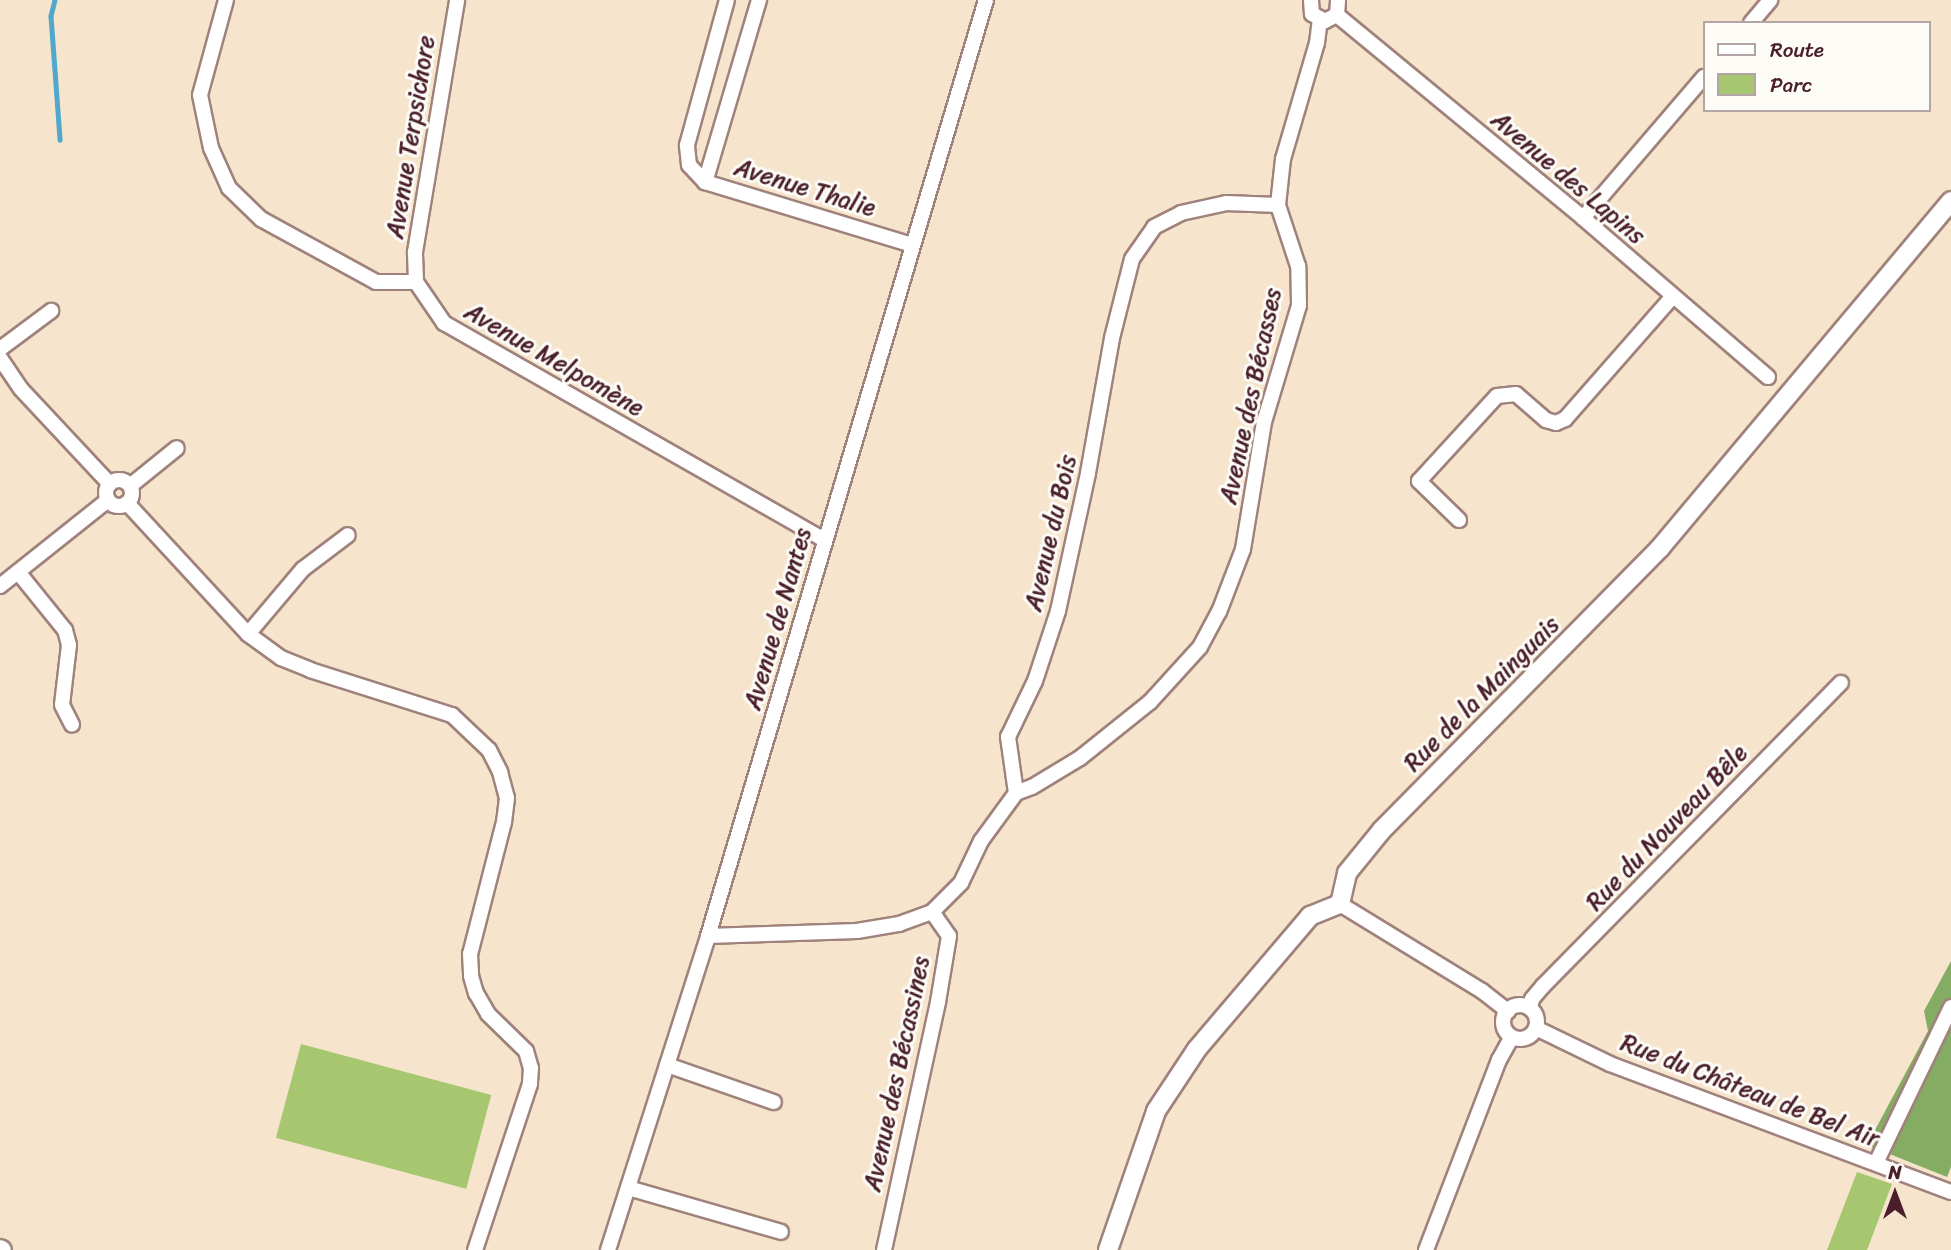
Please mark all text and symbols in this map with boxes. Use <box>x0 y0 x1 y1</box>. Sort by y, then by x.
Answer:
legend <box>1702 21 1930 112</box>
text: Route <box>1770 31 1824 69</box>
street label: Avenue Terpsichore <box>381 34 441 240</box>
text: Parc <box>1770 66 1812 104</box>
street label: Avenue des Lapins <box>1486 106 1650 250</box>
street label: Avenue Thalie <box>731 153 879 223</box>
street label: Avenue des Bécasses <box>1214 285 1288 507</box>
street label: Avenue Melpomène <box>459 297 649 423</box>
street label: Avenue du Bois <box>1019 452 1083 614</box>
street label: Avenue de Nantes <box>738 525 818 713</box>
street label: Rue de la Mainguais <box>1399 611 1565 777</box>
street label: Rue du Nouveau Bêle <box>1580 739 1754 917</box>
street label: Avenue des Bécassines <box>858 954 936 1194</box>
street label: Rue du Château de Bel Air <box>1616 1028 1884 1154</box>
text: N <box>1888 1156 1902 1189</box>
north arrow <box>1860 1159 1930 1229</box>

